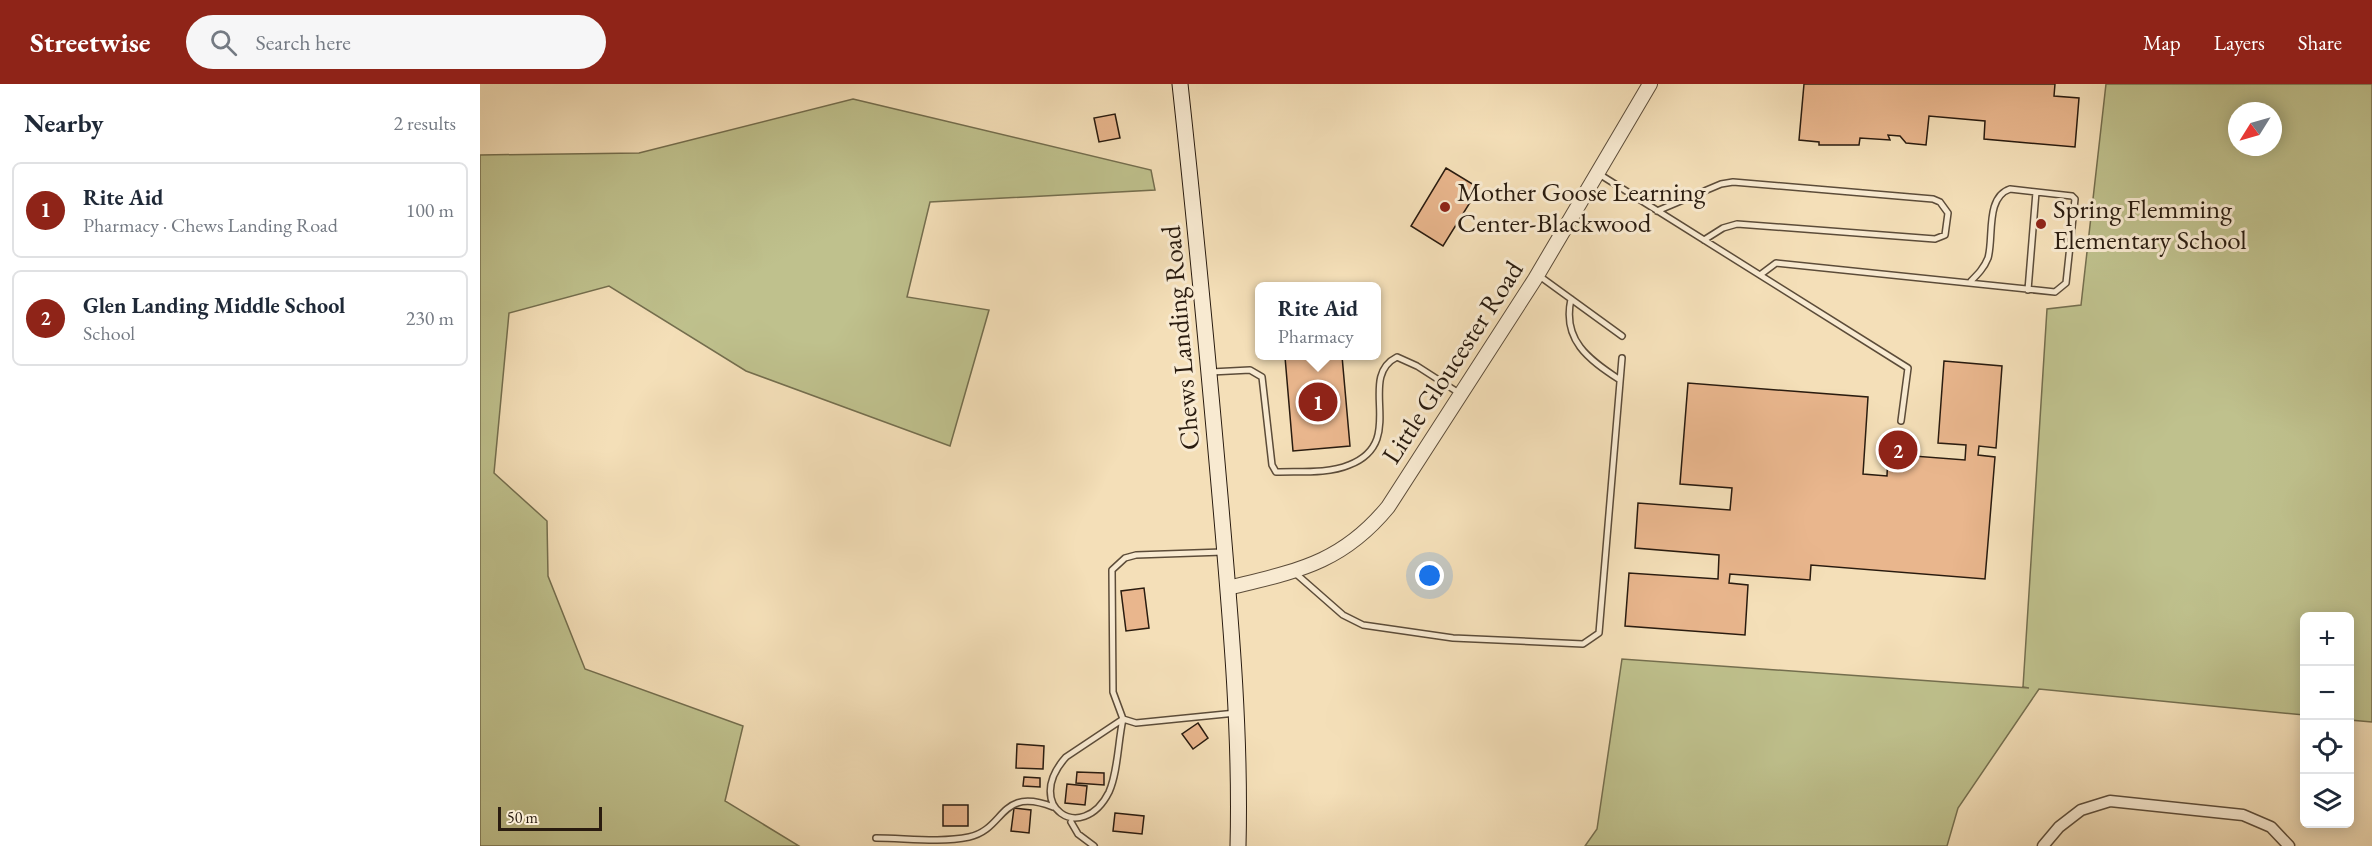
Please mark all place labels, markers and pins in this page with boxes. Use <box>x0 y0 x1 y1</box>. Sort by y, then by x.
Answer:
place label: Mother Goose Learning Center-Blackwood <box>1457 174 1706 240</box>
place label: Spring Flemming Elementary School <box>2053 191 2247 257</box>
marker: Mother Goose Learning Center-Blackwood <box>1438 200 1452 214</box>
marker: Spring Flemming Elementary School <box>2034 217 2048 231</box>
pin: 1 <box>1298 380 1338 424</box>
pin: 2 <box>1878 428 1918 472</box>

